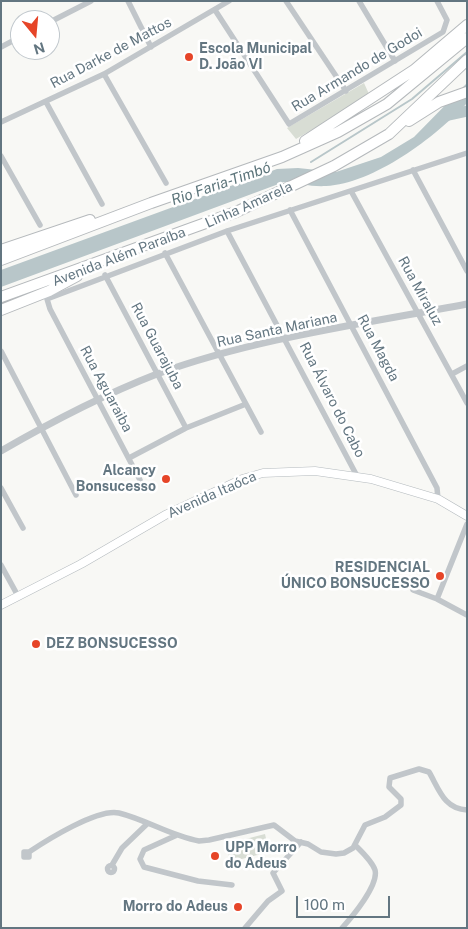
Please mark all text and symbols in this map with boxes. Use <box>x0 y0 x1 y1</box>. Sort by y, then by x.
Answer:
north arrow <box>10 10 60 60</box>
street label: Rua Darke de Mattos <box>48 14 174 92</box>
street label: Rua Armando de Godoi <box>289 24 425 116</box>
text: N <box>32 39 47 58</box>
place label: Escola Municipal D. João VI <box>199 41 312 74</box>
marker: Escola Municipal D. João VI <box>183 51 195 63</box>
water label: Rio Faria-Timbó <box>169 159 273 209</box>
street label: Linha Amarela <box>203 178 295 232</box>
street label: Avenida Além Paraíba <box>50 224 188 290</box>
street label: Rua Miraluz <box>394 254 446 328</box>
street label: Rua Guarajuba <box>127 300 187 392</box>
street label: Rua Santa Mariana <box>215 309 339 351</box>
street label: Rua Magda <box>353 312 403 384</box>
street label: Rua Álvaro do Cabo <box>296 340 368 460</box>
street label: Rua Aguaraiba <box>76 343 136 435</box>
place label: Alcancy Bonsucesso <box>76 463 156 496</box>
street label: Avenida Itaóca <box>165 468 259 522</box>
marker: Alcancy Bonsucesso <box>160 473 172 485</box>
place label: RESIDENCIAL ÚNICO BONSUCESSO <box>281 560 430 592</box>
marker: RESIDENCIAL ÚNICO BONSUCESSO <box>434 570 446 582</box>
place label: DEZ BONSUCESSO <box>46 636 178 652</box>
marker: DEZ BONSUCESSO <box>30 638 42 650</box>
place label: UPP Morro do Adeus <box>225 840 297 872</box>
marker: UPP Morro do Adeus <box>209 850 221 862</box>
scale bar <box>298 886 392 918</box>
text: 100 m <box>304 896 345 913</box>
place label: Morro do Adeus <box>123 899 228 915</box>
marker: Morro do Adeus <box>232 901 244 913</box>

